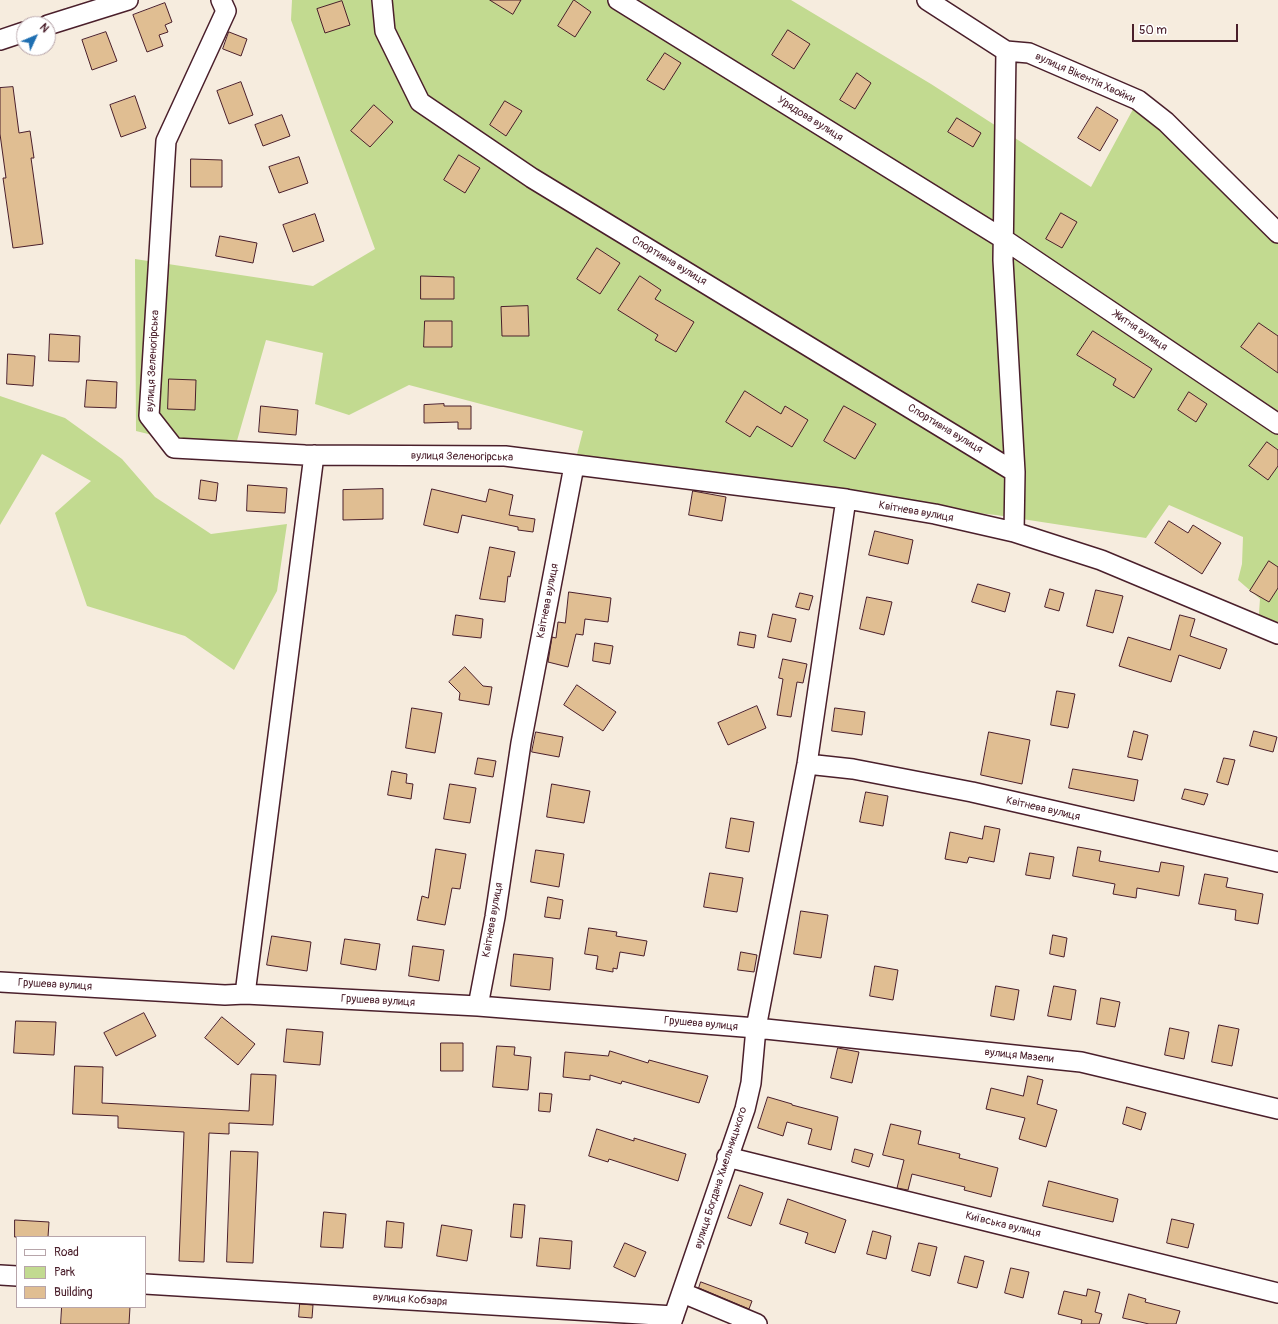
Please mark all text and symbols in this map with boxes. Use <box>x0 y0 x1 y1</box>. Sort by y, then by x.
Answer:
north arrow <box>16 16 56 56</box>
scale bar <box>1134 16 1240 42</box>
text: N <box>37 21 52 35</box>
text: 50 m <box>1139 23 1167 38</box>
street label: вулиця Вікентія Хвойки <box>1033 50 1137 106</box>
street label: Урядова вулиця <box>775 93 845 145</box>
street label: Спортивна вулиця <box>629 233 709 289</box>
street label: Житня вулиця <box>1110 308 1170 354</box>
street label: вулиця Зеленогірська <box>144 310 162 412</box>
street label: Спортивна вулиця <box>905 401 985 457</box>
street label: вулиця Зеленогірська <box>411 450 513 464</box>
street label: Квітнева вулиця <box>877 499 955 525</box>
street label: Квітнева вулиця <box>534 562 562 640</box>
street label: Квітнева вулиця <box>1005 794 1081 824</box>
street label: Квітнева вулиця <box>480 881 506 959</box>
street label: Грушева вулиця <box>18 976 92 994</box>
street label: Грушева вулиця <box>341 992 415 1010</box>
street label: Грушева вулиця <box>663 1014 739 1034</box>
street label: вулиця Мазепи <box>984 1046 1054 1066</box>
street label: вулиця Богдана Хмельницького <box>692 1105 750 1251</box>
street label: Київська вулиця <box>964 1209 1042 1241</box>
legend <box>16 1236 146 1308</box>
text: Road <box>54 1245 79 1260</box>
text: Park <box>54 1265 75 1280</box>
text: Building <box>54 1285 93 1300</box>
street label: вулиця Кобзаря <box>372 1291 448 1309</box>

